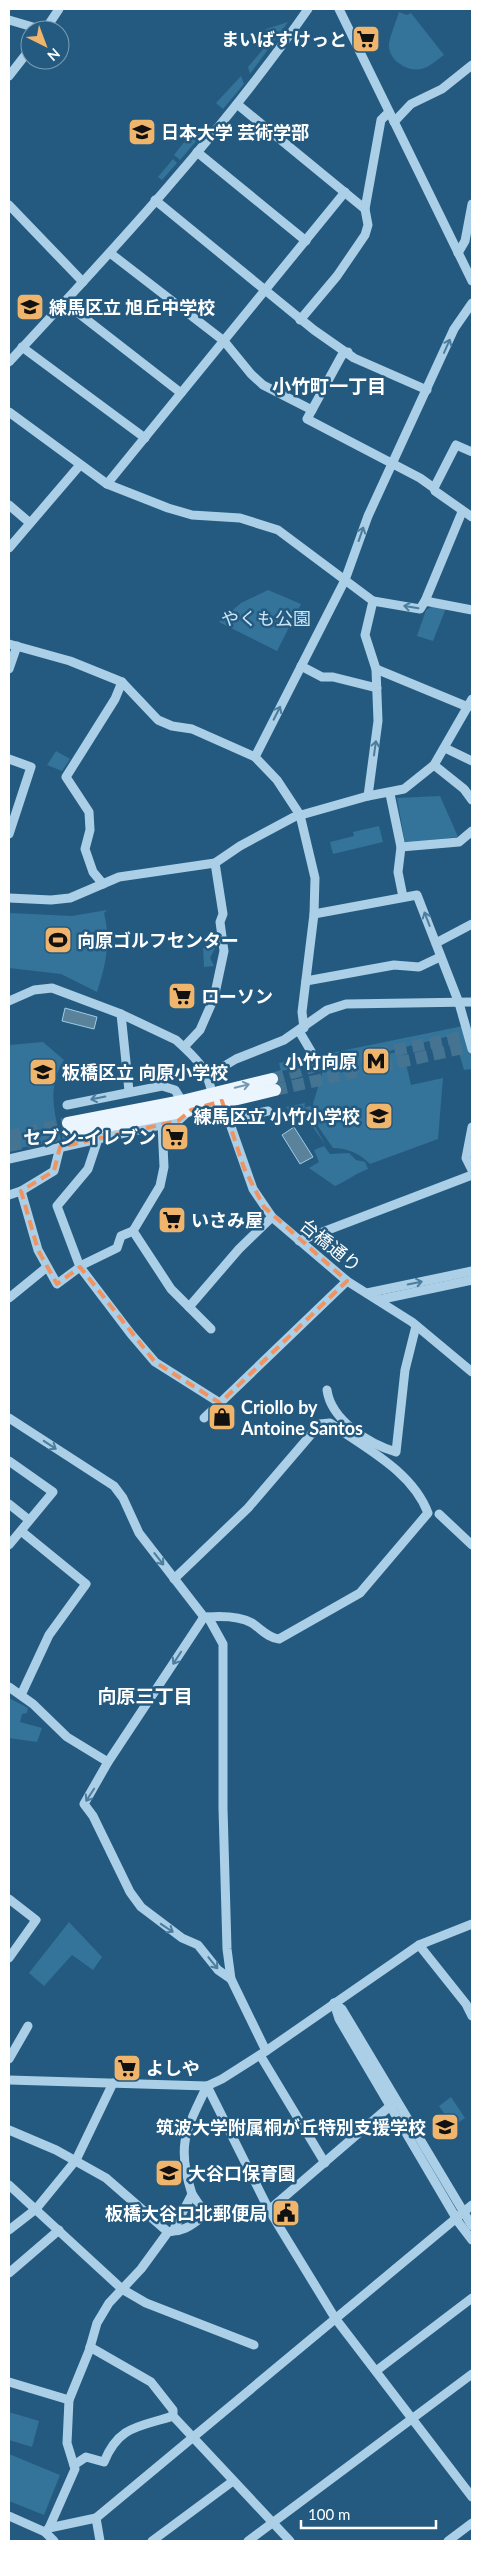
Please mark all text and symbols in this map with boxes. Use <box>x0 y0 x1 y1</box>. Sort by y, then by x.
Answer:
north arrow <box>20 20 70 70</box>
supermarket icon: まいばすけっと <box>351 24 381 54</box>
place label: まいばすけっと <box>221 28 347 50</box>
text: N <box>44 45 64 65</box>
school or university icon: 日本大学 芸術学部 <box>127 117 157 147</box>
place label: 日本大学 芸術学部 <box>161 121 309 143</box>
school or university icon: 練馬区立 旭丘中学校 <box>15 292 45 322</box>
place label: 練馬区立 旭丘中学校 <box>49 296 215 318</box>
one-way arrow <box>442 339 452 354</box>
district label: 小竹町一丁目 <box>272 374 386 397</box>
one-way arrow <box>357 527 367 543</box>
one-way arrow <box>404 602 420 612</box>
park label: やくも公園 <box>221 607 311 629</box>
one-way arrow <box>273 706 282 721</box>
one-way arrow <box>370 740 380 756</box>
one-way arrow <box>422 912 431 927</box>
sports icon: 向原ゴルフセンター <box>43 925 73 955</box>
place label: 向原ゴルフセンター <box>77 929 239 951</box>
supermarket icon: ローソン <box>167 981 197 1011</box>
place label: ローソン <box>201 985 273 1007</box>
metro station icon: 小竹向原 <box>361 1046 391 1076</box>
place label: 小竹向原 <box>285 1050 357 1072</box>
school or university icon: 板橋区立 向原小学校 <box>28 1057 58 1087</box>
place label: 板橋区立 向原小学校 <box>62 1061 228 1083</box>
one-way arrow <box>234 1081 250 1090</box>
one-way arrow <box>91 1094 107 1103</box>
school or university icon: 練馬区立 小竹小学校 <box>364 1101 394 1131</box>
place label: 練馬区立 小竹小学校 <box>194 1105 360 1127</box>
supermarket icon: セブン-イレブン <box>160 1122 190 1152</box>
place label: セブン-イレブン <box>23 1126 156 1148</box>
supermarket icon: いさみ屋 <box>157 1205 187 1235</box>
place label: いさみ屋 <box>191 1209 263 1231</box>
street label: 台橋通り <box>296 1214 366 1276</box>
one-way arrow <box>407 1278 423 1287</box>
place label: Criollo by Antoine Santos <box>240 1396 363 1439</box>
shop icon: Criollo by Antoine Santos <box>207 1402 237 1432</box>
one-way arrow <box>43 1439 57 1450</box>
one-way arrow <box>154 1552 164 1566</box>
one-way arrow <box>172 1651 182 1665</box>
district label: 向原三丁目 <box>97 1684 193 1707</box>
one-way arrow <box>84 1787 94 1801</box>
one-way arrow <box>160 1922 174 1933</box>
one-way arrow <box>208 1957 219 1970</box>
supermarket icon: よしや <box>112 2053 142 2083</box>
place label: よしや <box>146 2057 200 2079</box>
school or university icon: 筑波大学附属桐が丘特別支援学校 <box>430 2112 460 2142</box>
place label: 筑波大学附属桐が丘特別支援学校 <box>156 2116 426 2138</box>
school or university icon: 大谷口保育園 <box>154 2158 184 2188</box>
place label: 大谷口保育園 <box>188 2162 296 2184</box>
public building icon: 板橋大谷口北郵便局 <box>271 2198 301 2228</box>
place label: 板橋大谷口北郵便局 <box>105 2202 267 2224</box>
scale bar <box>301 2498 436 2530</box>
text: 100 m <box>308 2505 350 2523</box>

